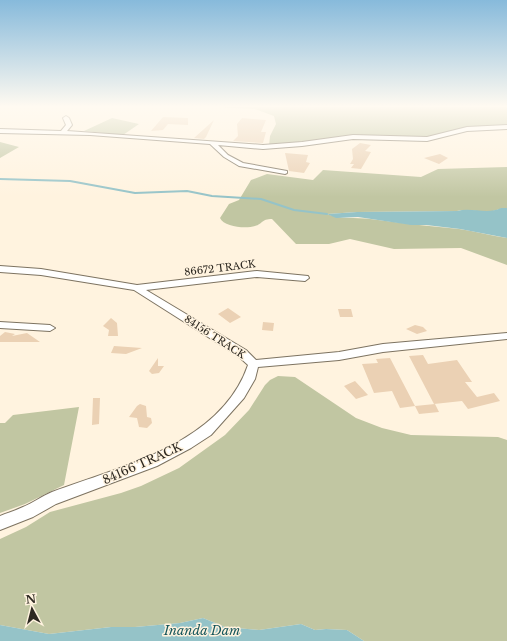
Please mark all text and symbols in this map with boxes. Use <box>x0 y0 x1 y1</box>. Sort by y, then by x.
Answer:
street label: 86672 TRACK <box>184 257 257 279</box>
street label: 84156 TRACK <box>182 312 248 362</box>
street label: 84166 TRACK <box>100 439 185 487</box>
north arrow <box>12 589 52 629</box>
text: N <box>25 591 37 607</box>
water label: Inanda Dam <box>163 622 240 639</box>

